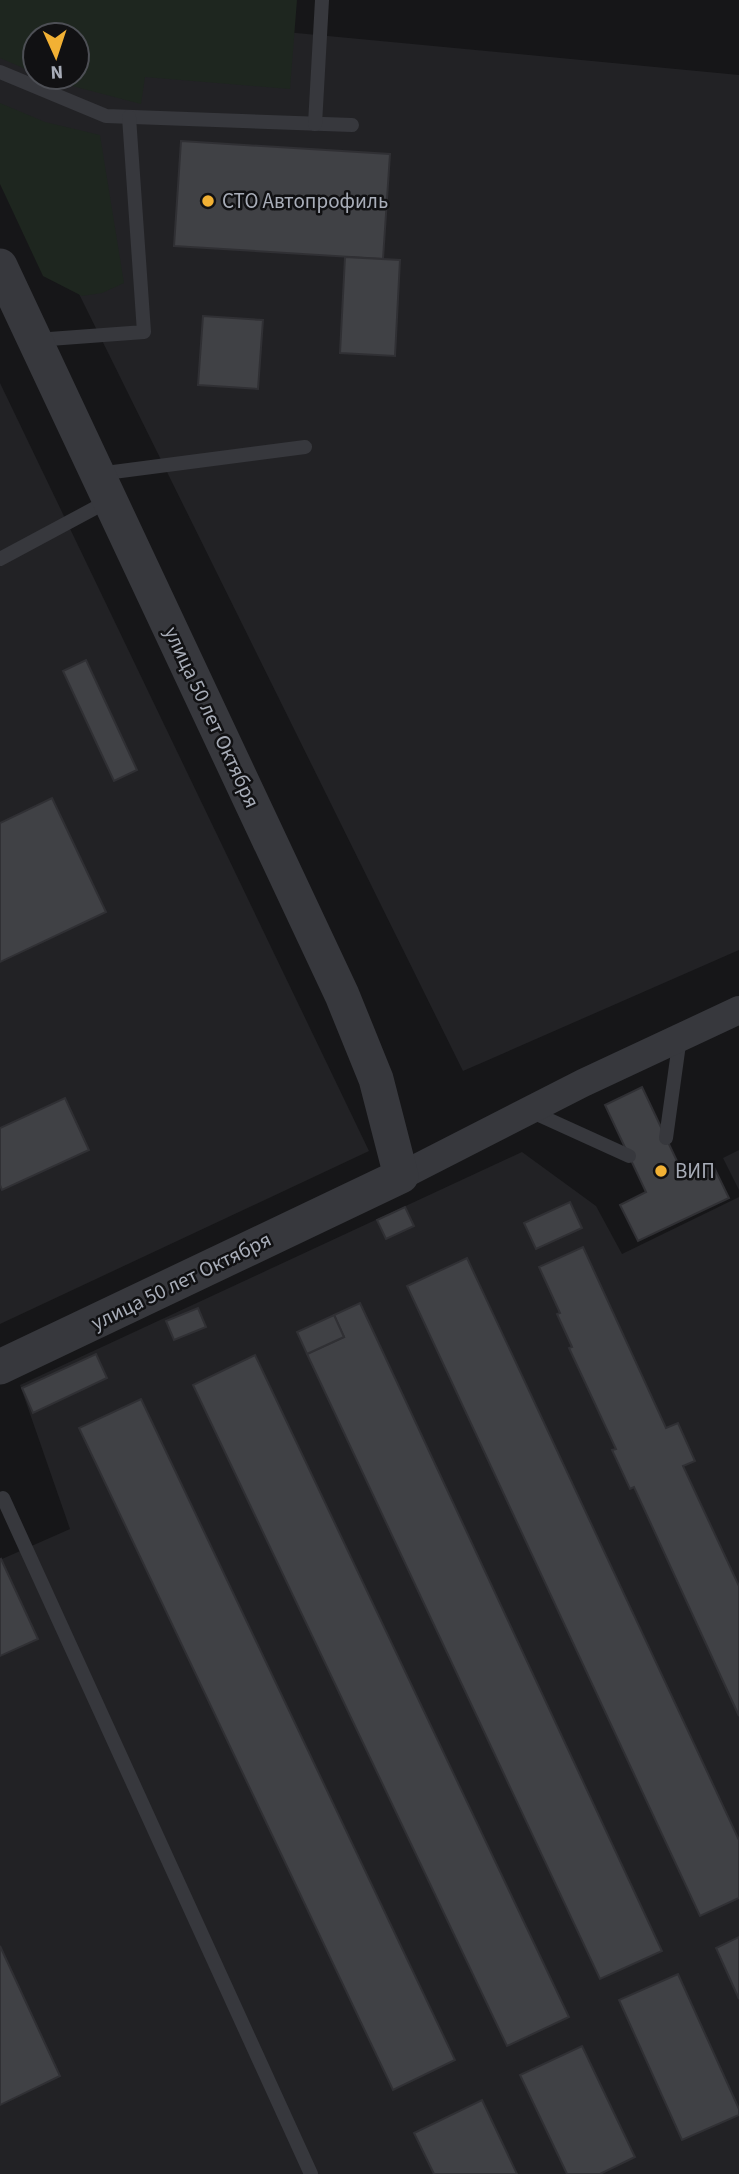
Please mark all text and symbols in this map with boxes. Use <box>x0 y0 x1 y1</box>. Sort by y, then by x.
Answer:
north arrow <box>21 21 91 91</box>
text: N <box>50 58 64 85</box>
place label: СТО Автопрофиль <box>222 186 388 216</box>
marker: СТО Автопрофиль <box>200 193 216 209</box>
street label: улица 50 лет Октября <box>157 621 267 813</box>
place label: ВИП <box>675 1156 715 1186</box>
marker: ВИП <box>653 1163 669 1179</box>
street label: улица 50 лет Октября <box>86 1224 276 1338</box>

